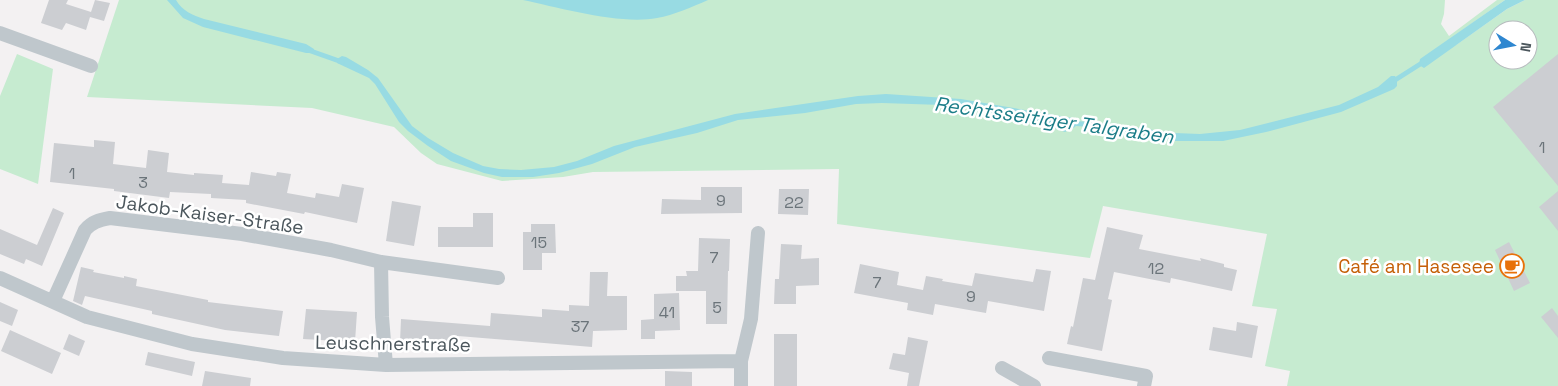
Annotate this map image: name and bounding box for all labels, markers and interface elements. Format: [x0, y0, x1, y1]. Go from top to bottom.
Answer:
north arrow [1488, 20, 1538, 70]
text: N [1516, 41, 1535, 53]
water label: Rechtsseitiger Talgraben [933, 90, 1176, 150]
house number: 1 [1539, 137, 1545, 158]
house number: 1 [69, 163, 75, 184]
house number: 3 [138, 172, 148, 193]
street label: Jakob-Kaiser-Straße [114, 189, 305, 240]
house number: 9 [716, 190, 726, 211]
house number: 22 [784, 192, 804, 213]
house number: 15 [531, 232, 547, 253]
house number: 7 [709, 247, 719, 268]
cafe icon: Café am Hasesee [1499, 253, 1525, 279]
place label: Café am Hasesee [1338, 254, 1494, 279]
house number: 12 [1148, 258, 1164, 279]
house number: 7 [872, 272, 882, 293]
house number: 9 [966, 286, 976, 307]
house number: 5 [712, 297, 722, 318]
house number: 41 [659, 302, 675, 323]
house number: 37 [571, 316, 589, 337]
street label: Leuschnerstraße [315, 330, 471, 357]

